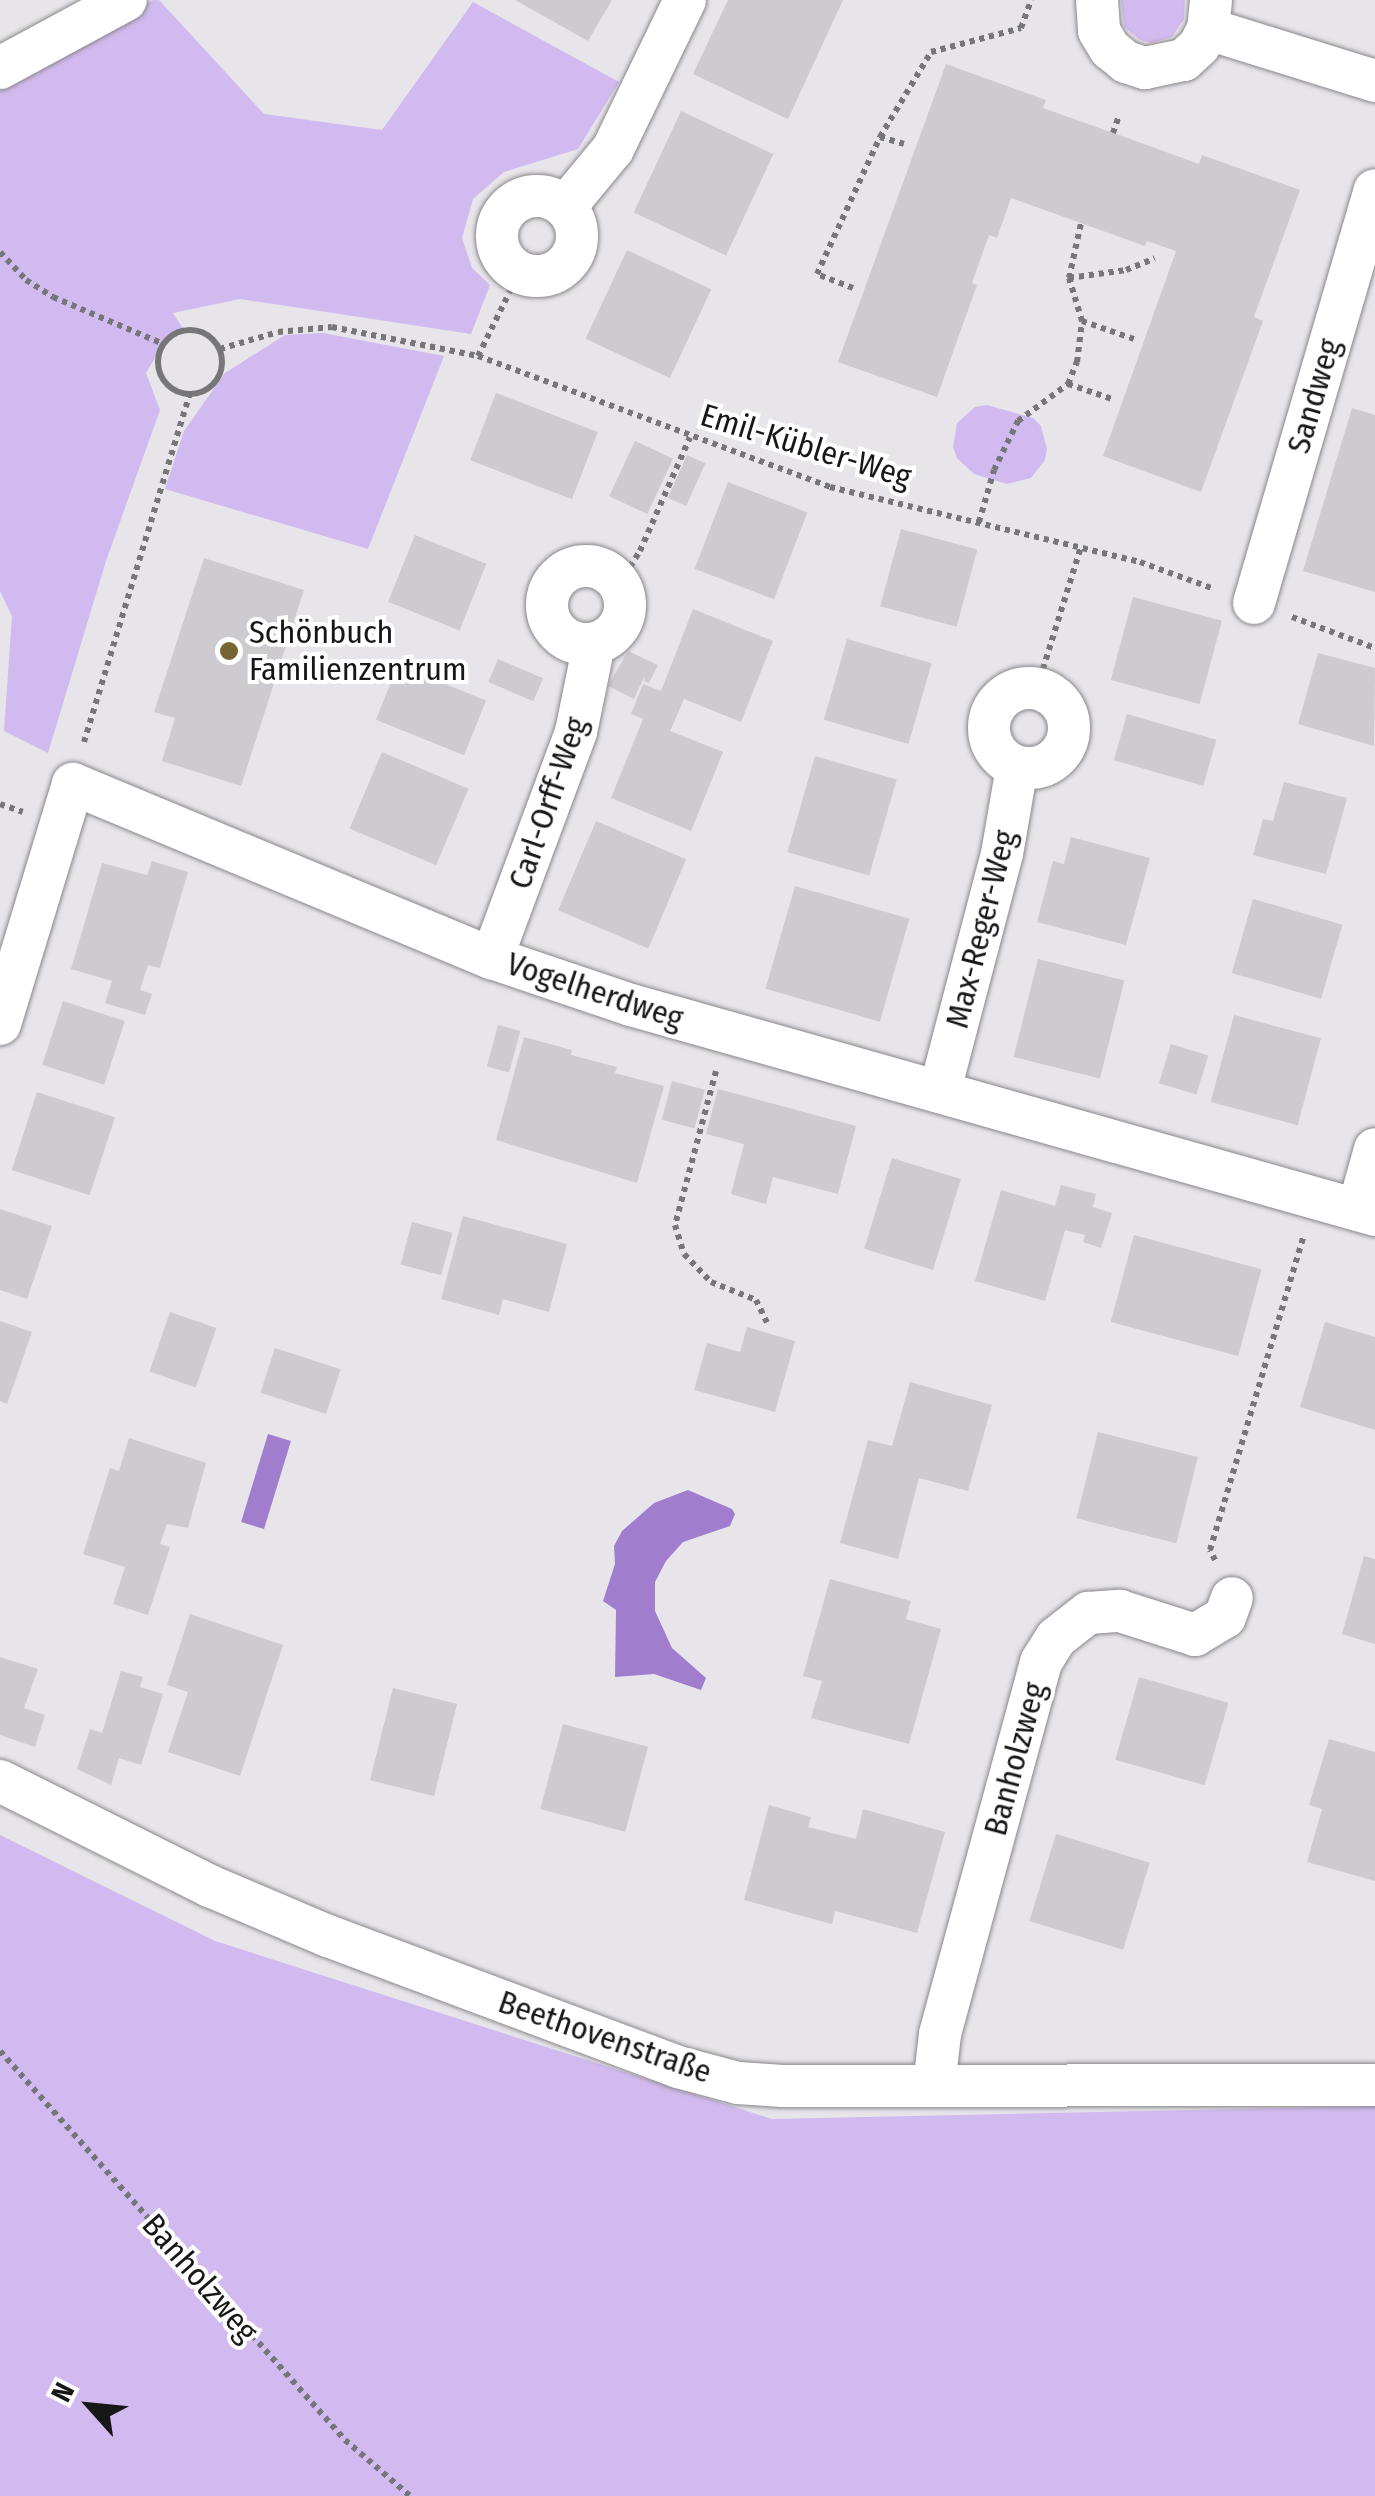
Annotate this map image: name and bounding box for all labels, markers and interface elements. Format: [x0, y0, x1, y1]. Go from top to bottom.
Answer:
street label: Sandweg [1279, 334, 1349, 458]
street label: Emil-Kübler-Weg [696, 396, 916, 496]
place label: Schönbuch Familienzentrum [249, 614, 467, 689]
marker: Schönbuch Familienzentrum [218, 640, 240, 662]
street label: Carl-Orff-Weg [501, 712, 595, 894]
street label: Max-Reger-Weg [938, 826, 1024, 1032]
street label: Vogelherdweg [502, 944, 688, 1038]
street label: Banholzweg [976, 1678, 1054, 1840]
street label: Beethovenstraße [493, 1983, 717, 2091]
street label: Banholzweg [134, 2206, 266, 2350]
north arrow [40, 2356, 140, 2456]
text: N [44, 2377, 81, 2407]

